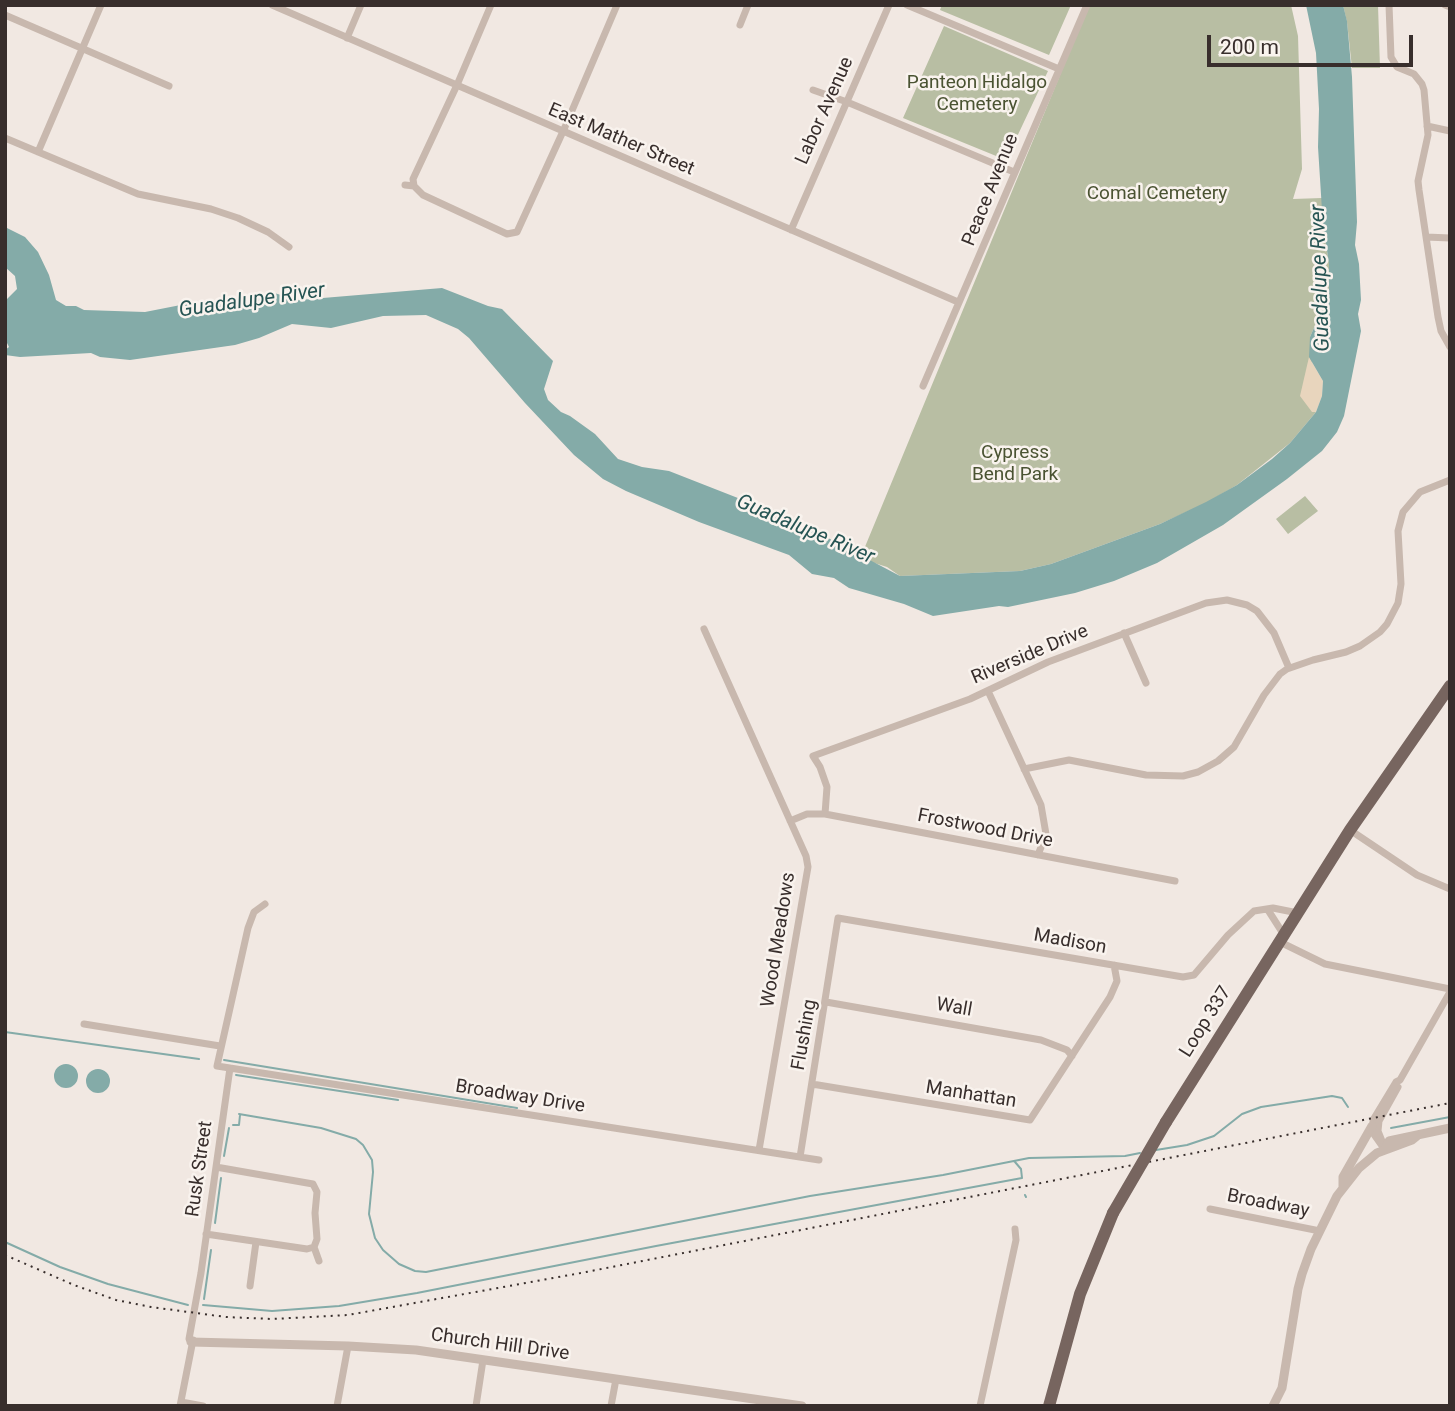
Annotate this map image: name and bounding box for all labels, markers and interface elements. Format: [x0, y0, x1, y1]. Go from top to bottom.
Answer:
scale bar [1210, 21, 1416, 65]
text: 200 m [1220, 35, 1279, 59]
street label: Labor Avenue [791, 54, 859, 168]
park label: Panteon Hidalgo Cemetery [907, 72, 1047, 116]
street label: East Mather Street [544, 99, 698, 181]
street label: Peace Avenue [958, 130, 1024, 250]
park label: Comal Cemetery [1087, 183, 1227, 205]
water label: Guadalupe River [1306, 204, 1336, 352]
water label: Guadalupe River [177, 278, 327, 324]
park label: Cypress Bend Park [972, 442, 1058, 486]
water label: Guadalupe River [732, 490, 878, 570]
street label: Riverside Drive [968, 620, 1092, 690]
street label: Frostwood Drive [915, 805, 1055, 853]
street label: Wood Meadows [757, 871, 801, 1009]
street label: Madison [1032, 924, 1108, 960]
street label: Loop 337 [1175, 982, 1237, 1062]
street label: Wall [934, 994, 974, 1022]
street label: Flushing [788, 998, 822, 1072]
street label: Broadway Drive [454, 1076, 586, 1118]
street label: Manhattan [924, 1077, 1018, 1113]
street label: Rusk Street [182, 1120, 218, 1218]
street label: Broadway [1225, 1185, 1311, 1223]
street label: Church Hill Drive [429, 1324, 571, 1366]

